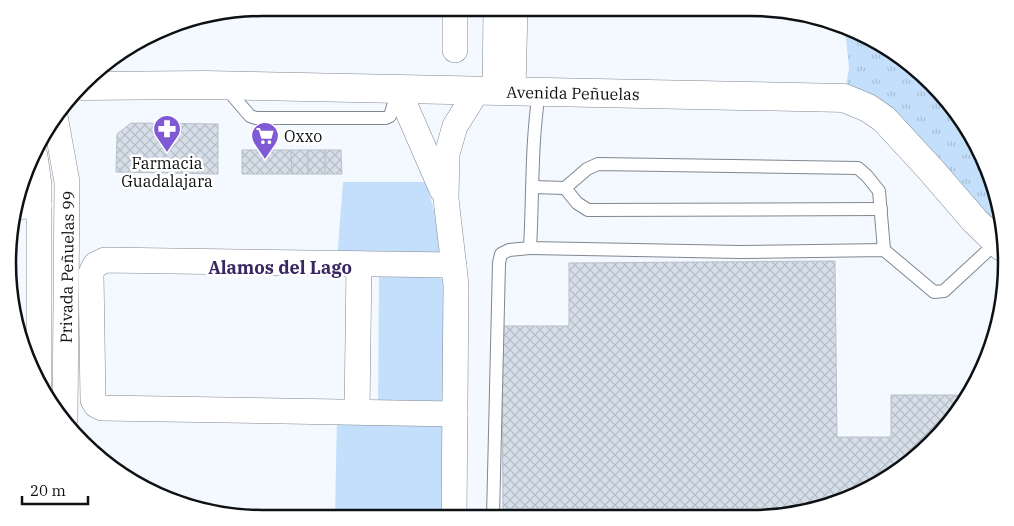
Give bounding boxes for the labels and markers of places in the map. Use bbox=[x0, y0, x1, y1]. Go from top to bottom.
pharmacy icon: Farmacia Guadalajara bbox=[152, 114, 182, 153]
supermarket icon: Oxxo bbox=[250, 121, 280, 160]
place label: Oxxo bbox=[284, 126, 322, 146]
place label: Farmacia Guadalajara bbox=[121, 153, 213, 191]

